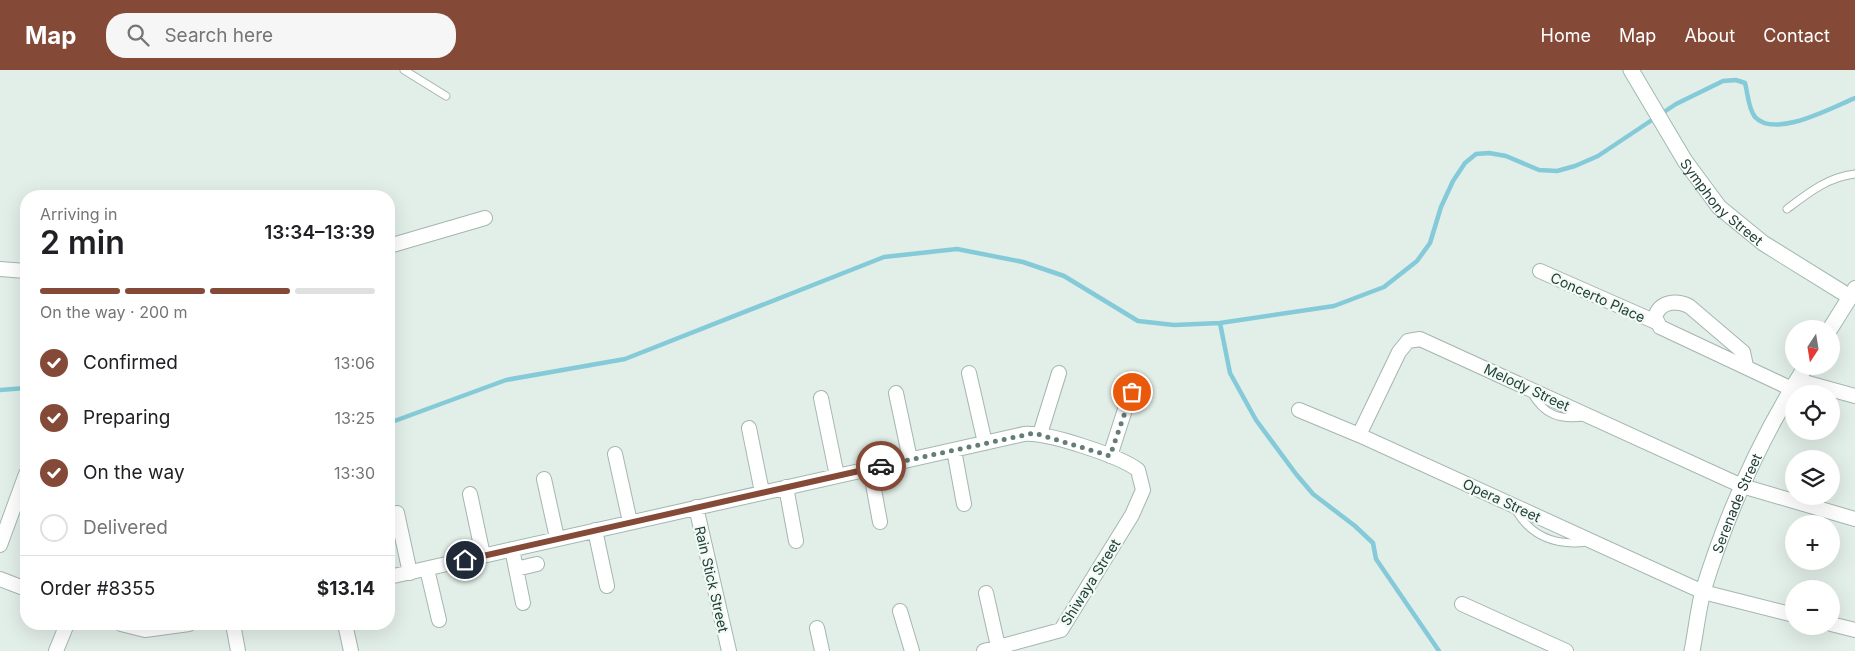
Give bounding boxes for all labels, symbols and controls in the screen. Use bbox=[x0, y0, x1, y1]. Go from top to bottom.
search box bbox=[106, 13, 456, 58]
text: Map bbox=[25, 21, 76, 50]
icon: search bbox=[124, 21, 152, 49]
text: Search here bbox=[164, 24, 273, 47]
text: Home bbox=[1541, 25, 1591, 46]
text: Map bbox=[1619, 25, 1656, 46]
text: About bbox=[1684, 25, 1735, 46]
text: Contact bbox=[1763, 25, 1830, 46]
street label: Symphony Street bbox=[1677, 155, 1767, 249]
text: Arriving in bbox=[40, 204, 117, 224]
text: 13:34–13:39 bbox=[264, 221, 375, 244]
text: 2 min bbox=[40, 223, 125, 262]
street label: Concerto Place bbox=[1548, 269, 1648, 325]
text: On the way · 200 m bbox=[40, 302, 188, 322]
north arrow bbox=[1785, 320, 1840, 375]
map controls bbox=[1785, 320, 1840, 635]
icon: check bbox=[40, 349, 68, 377]
text: Confirmed bbox=[83, 351, 178, 374]
text: 13:06 bbox=[334, 353, 375, 373]
street label: Melody Street bbox=[1481, 360, 1573, 414]
pin bbox=[1111, 371, 1153, 413]
icon: bag bbox=[1118, 378, 1146, 406]
button: locate bbox=[1785, 385, 1840, 440]
icon: check bbox=[40, 404, 68, 432]
text: Preparing bbox=[83, 406, 170, 429]
text: 13:25 bbox=[335, 408, 375, 428]
courier bbox=[856, 441, 906, 491]
street label: Serenade Street bbox=[1708, 450, 1765, 555]
button: layers bbox=[1785, 450, 1840, 505]
icon: car bbox=[867, 452, 895, 480]
icon: check bbox=[40, 459, 68, 487]
text: On the way bbox=[83, 461, 185, 484]
text: 13:30 bbox=[334, 463, 375, 483]
street label: Opera Street bbox=[1460, 475, 1544, 526]
button: + bbox=[1785, 515, 1840, 570]
text: Delivered bbox=[83, 516, 168, 539]
street label: Rain Stick Street bbox=[692, 524, 733, 634]
street label: Shiwaya Street bbox=[1057, 535, 1124, 628]
pin bbox=[444, 539, 486, 581]
icon: home bbox=[451, 546, 479, 574]
text: Order #8355 bbox=[40, 577, 155, 600]
text: $13.14 bbox=[317, 577, 375, 600]
button: − bbox=[1785, 580, 1840, 635]

